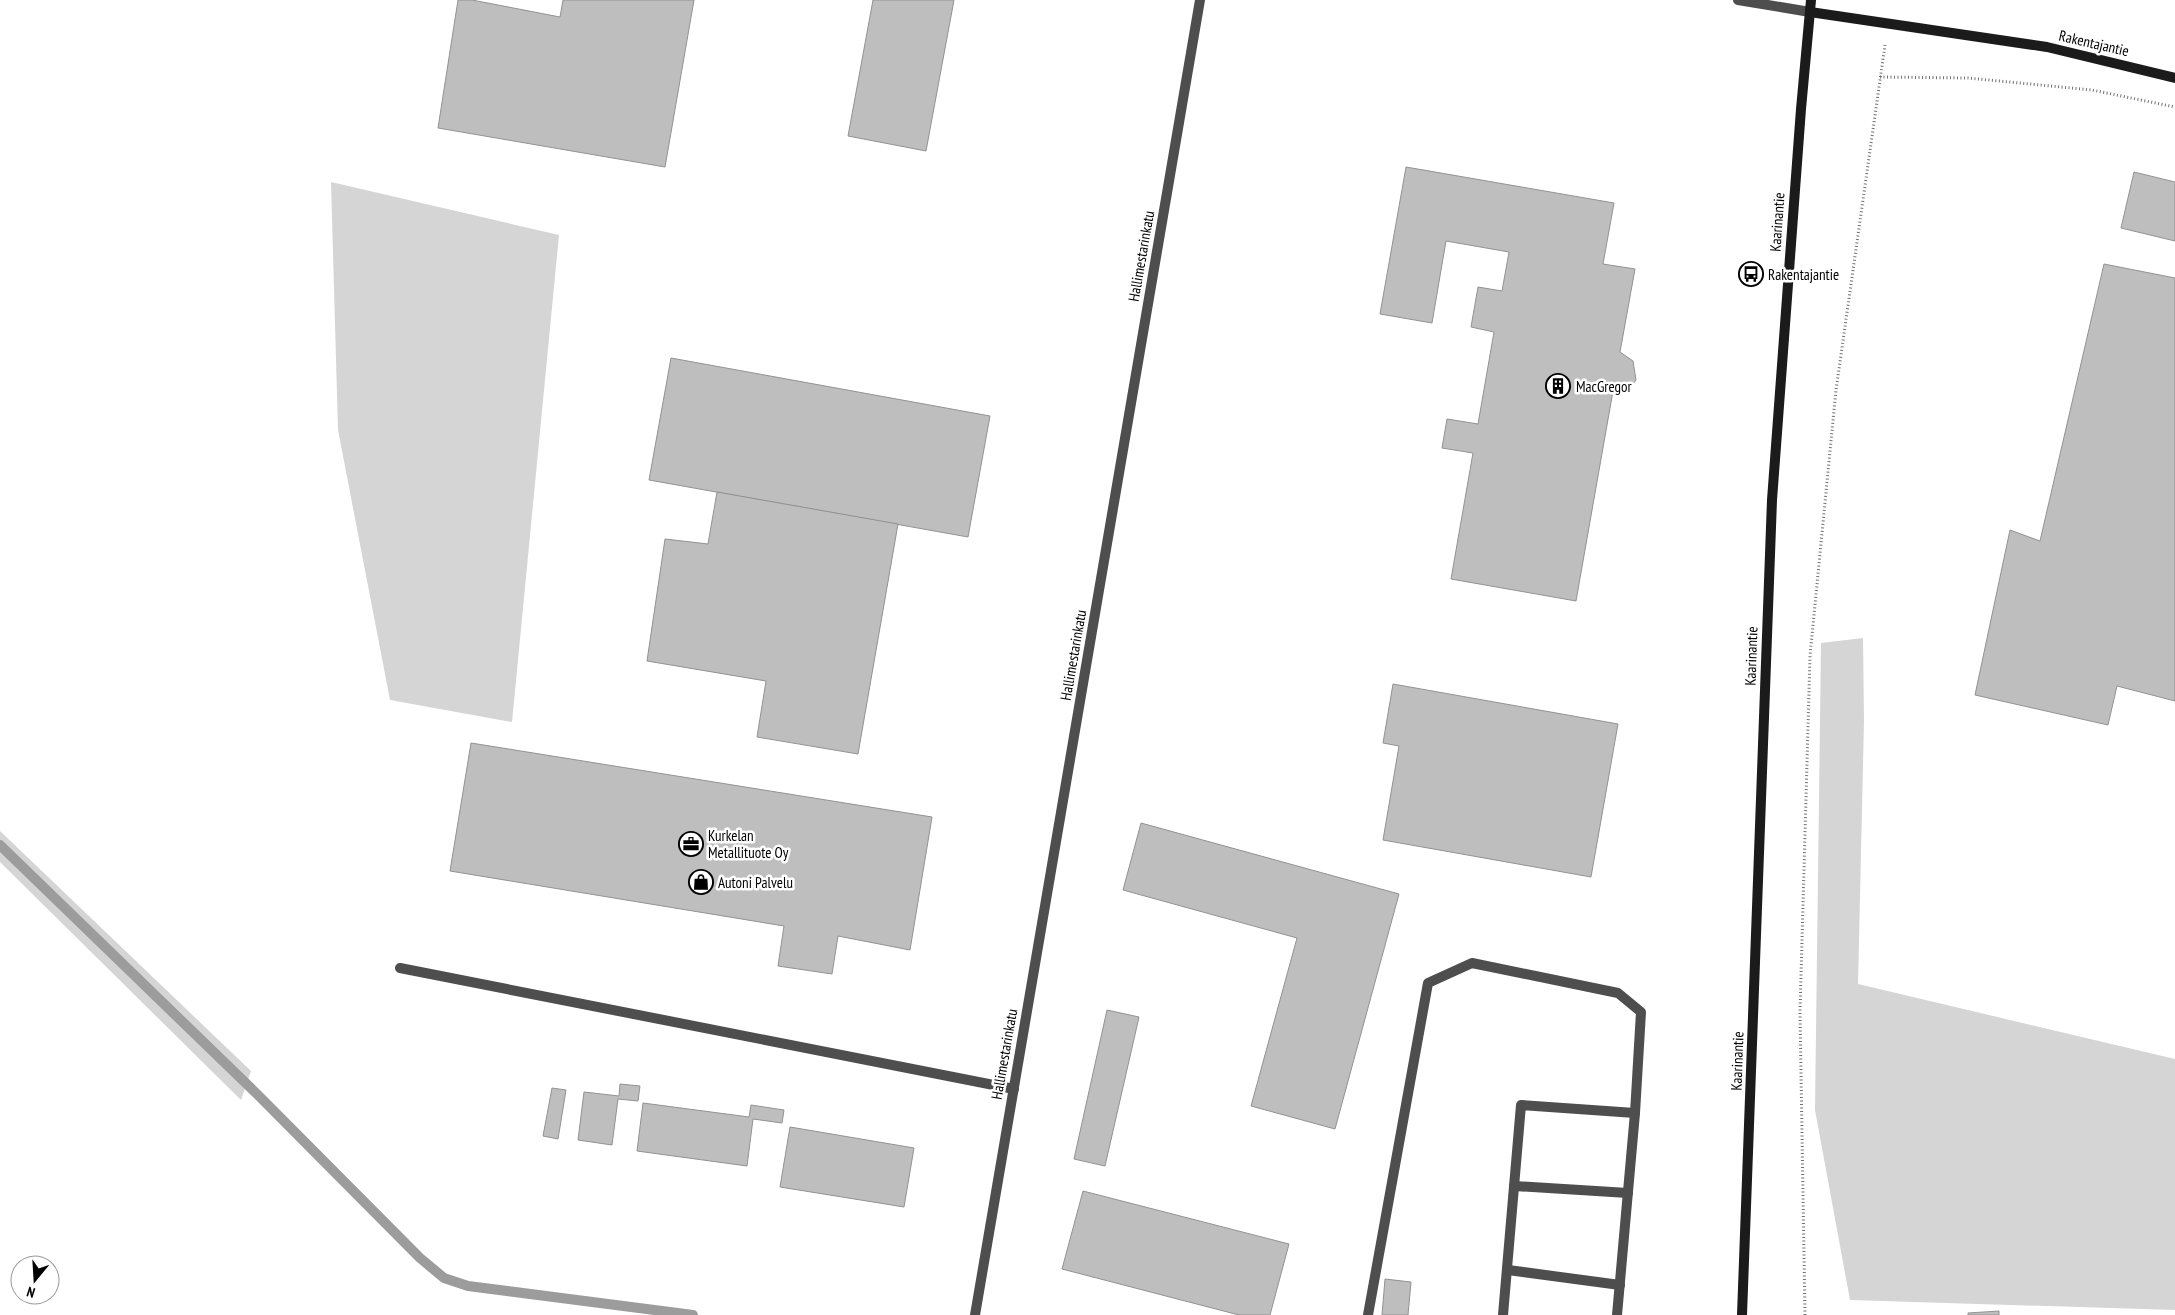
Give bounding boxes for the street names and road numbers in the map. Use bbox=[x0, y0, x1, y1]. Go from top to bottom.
street label: Rakentajantie bbox=[2057, 26, 2131, 60]
street label: Kaarinantie bbox=[1765, 192, 1789, 252]
street label: Hallimestarinkatu bbox=[1124, 209, 1158, 303]
street label: Hallimestarinkatu bbox=[1056, 608, 1090, 702]
street label: Kaarinantie bbox=[1740, 626, 1762, 686]
street label: Hallimestarinkatu bbox=[987, 1007, 1021, 1101]
street label: Kaarinantie bbox=[1726, 1031, 1748, 1091]

